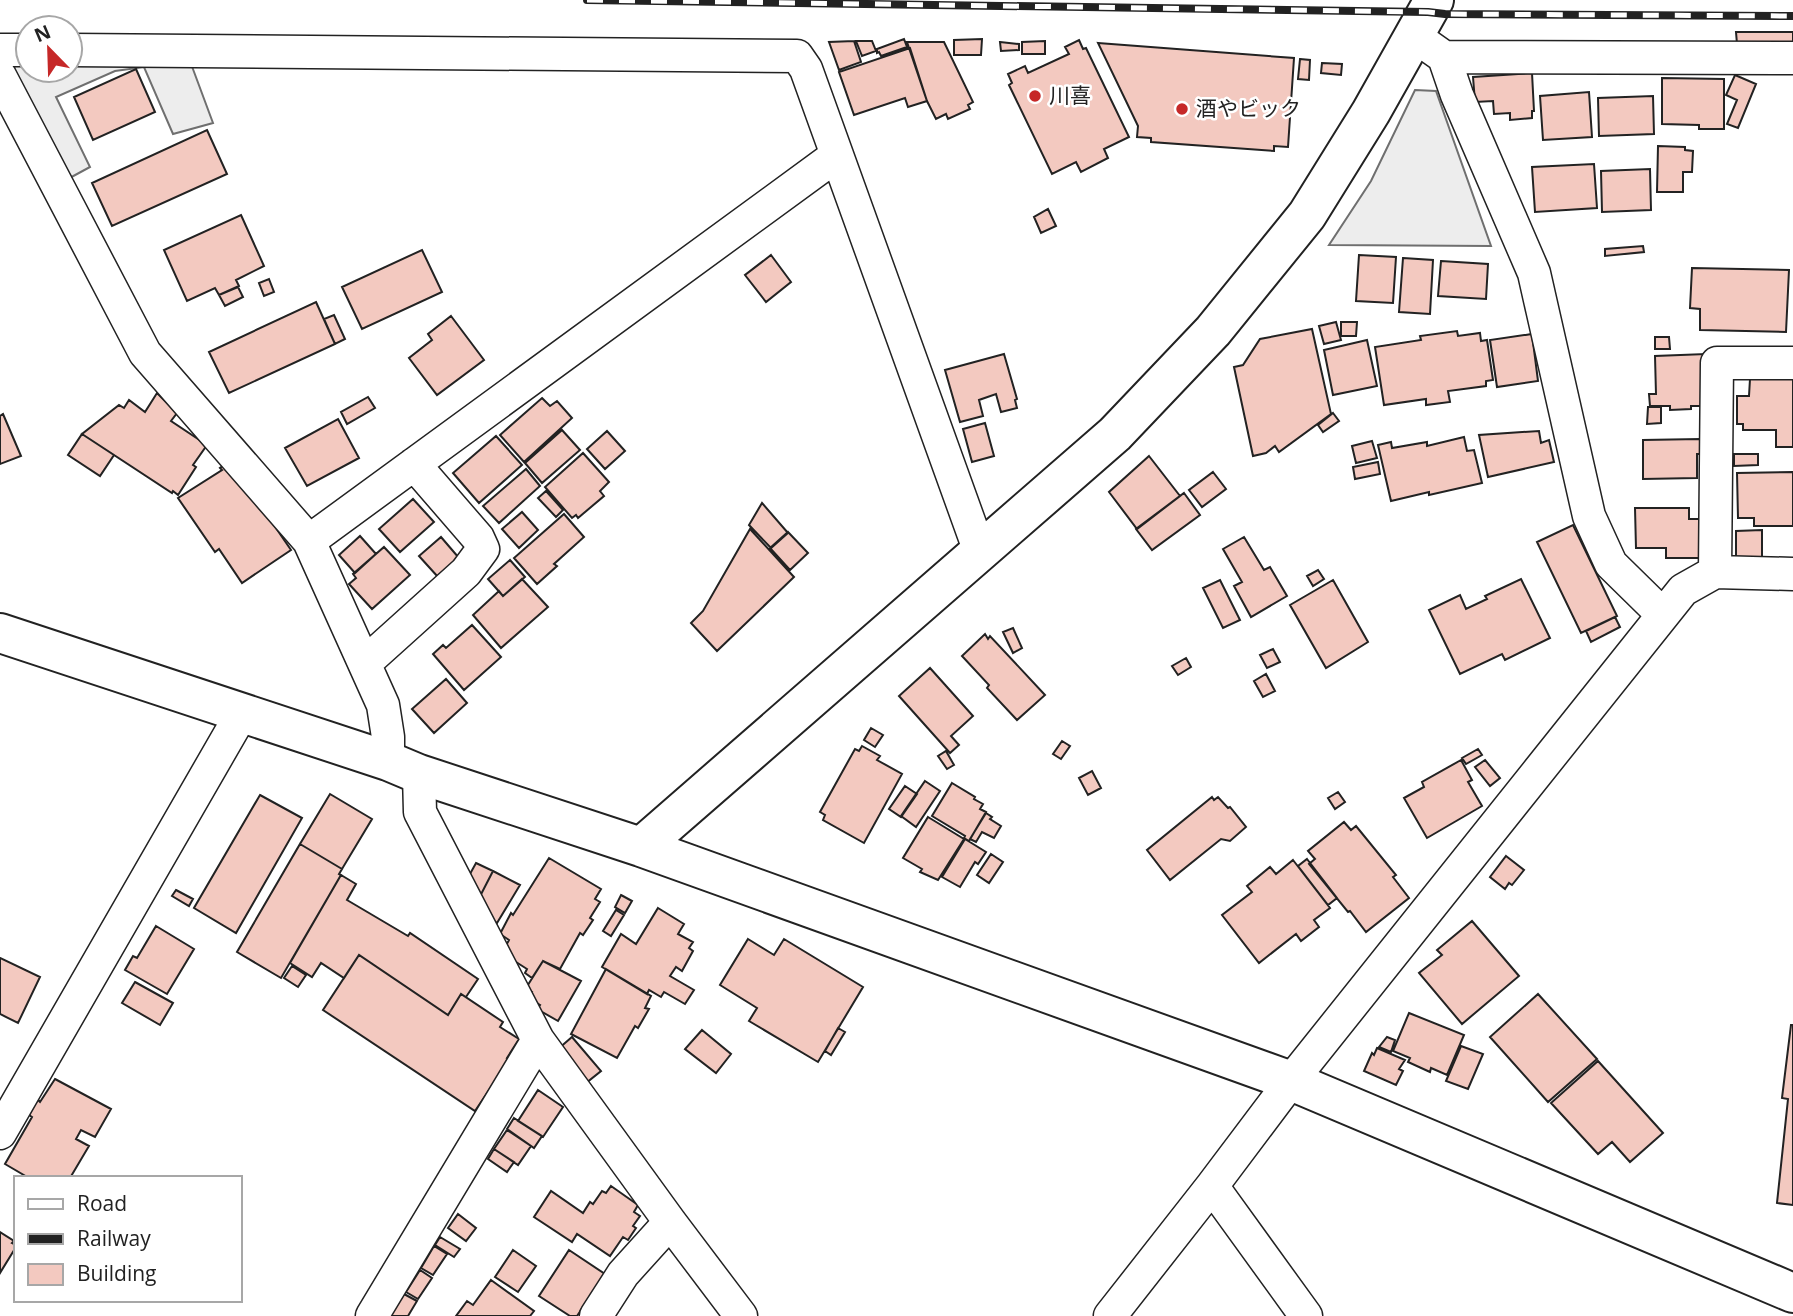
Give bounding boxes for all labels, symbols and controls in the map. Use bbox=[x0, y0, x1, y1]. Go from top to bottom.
north arrow bbox=[14, 14, 84, 84]
text: N bbox=[30, 18, 55, 48]
place label: 川喜 bbox=[1049, 81, 1091, 109]
marker: 川喜 bbox=[1027, 88, 1043, 104]
place label: 酒やビック bbox=[1196, 94, 1301, 122]
marker: 酒やビック bbox=[1174, 101, 1190, 117]
legend bbox=[14, 1176, 242, 1302]
text: Road bbox=[77, 1189, 127, 1217]
text: Railway bbox=[77, 1224, 151, 1252]
text: Building bbox=[77, 1259, 156, 1287]

